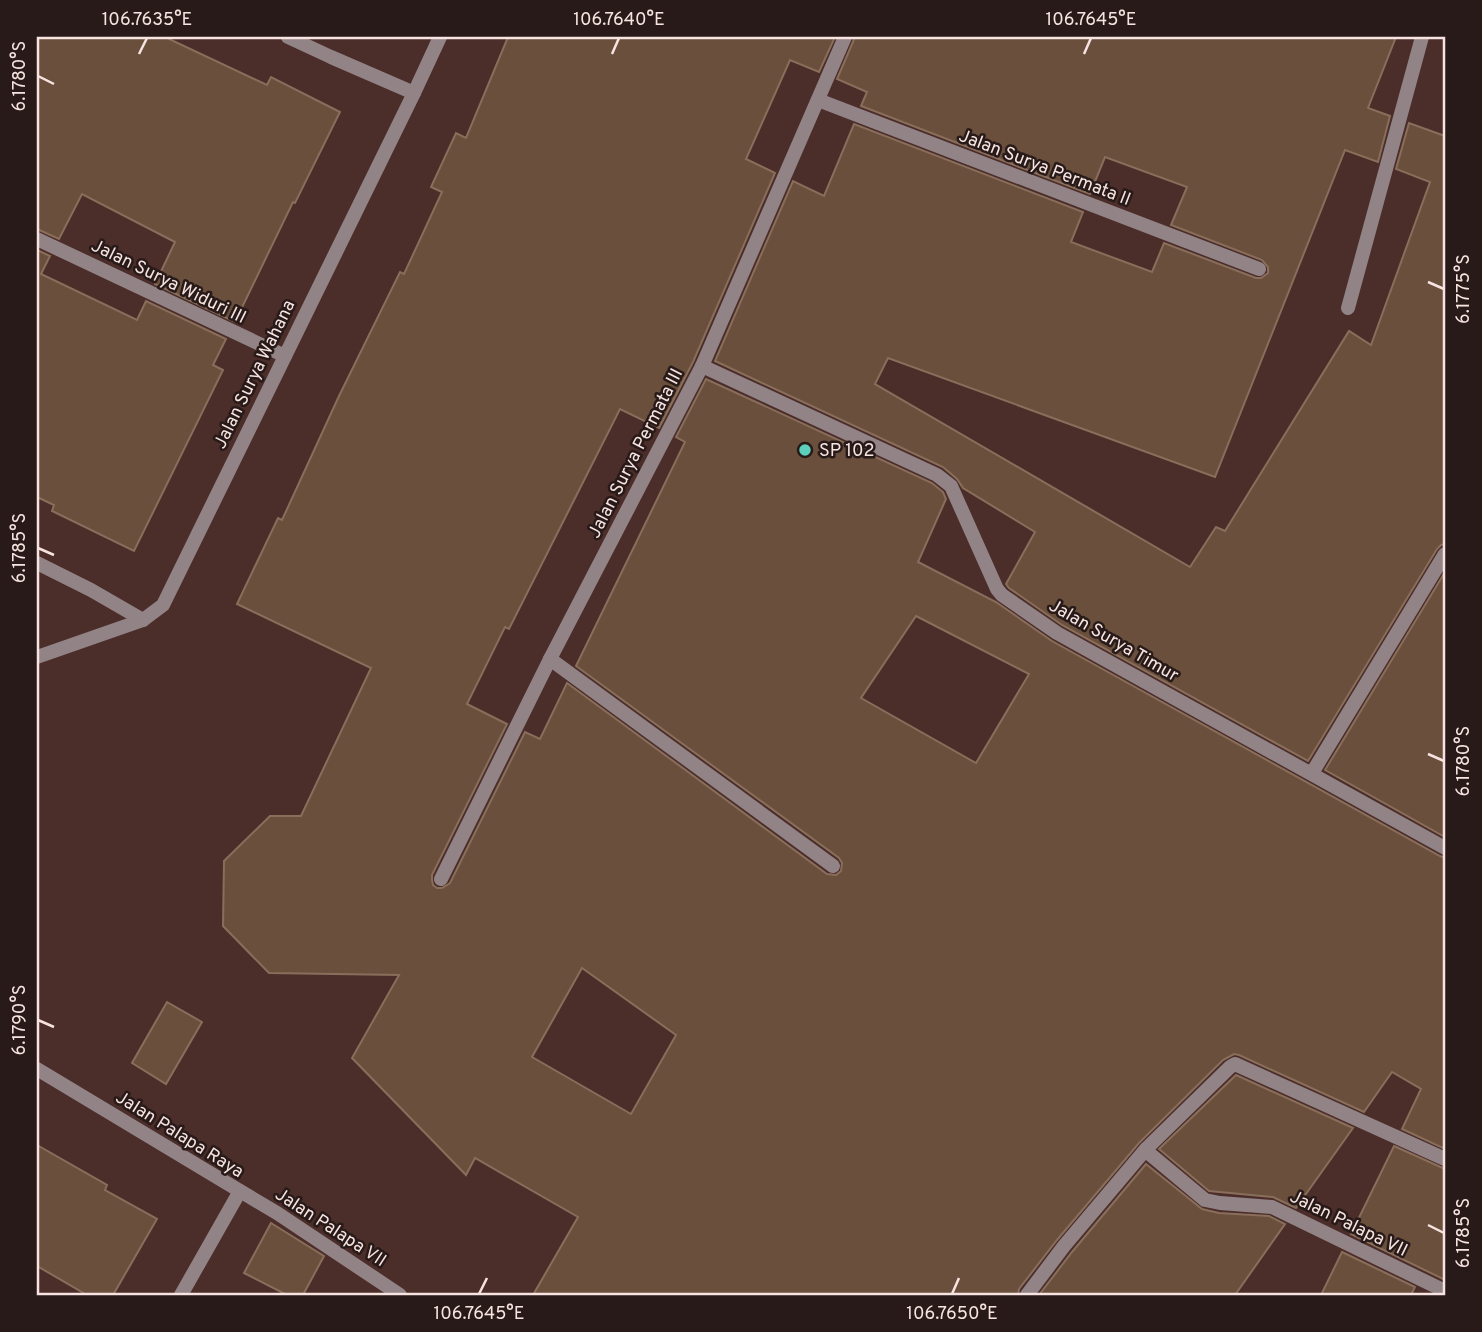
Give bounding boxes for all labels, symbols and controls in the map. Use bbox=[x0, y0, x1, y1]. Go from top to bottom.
text: 106.7635°E bbox=[102, 9, 192, 32]
text: 106.7640°E bbox=[573, 9, 665, 32]
text: 106.7645°E bbox=[1045, 9, 1137, 32]
text: 6.1780°S bbox=[9, 41, 32, 111]
street label: Jalan Surya Permata II bbox=[955, 125, 1134, 212]
street label: Jalan Surya Widuri III bbox=[87, 235, 250, 330]
text: 6.1775°S bbox=[1453, 254, 1476, 324]
street label: Jalan Surya Wahana bbox=[209, 297, 301, 453]
street label: Jalan Surya Permata III bbox=[584, 365, 689, 542]
place label: SP 102 bbox=[819, 440, 875, 463]
marker: SP 102 bbox=[797, 442, 813, 458]
text: 6.1785°S bbox=[9, 513, 32, 583]
street label: Jalan Surya Timur bbox=[1044, 595, 1182, 688]
text: 6.1780°S bbox=[1453, 726, 1476, 796]
text: 6.1790°S bbox=[9, 984, 32, 1056]
street label: Jalan Palapa Raya bbox=[111, 1087, 248, 1184]
street label: Jalan Palapa VII bbox=[270, 1184, 390, 1273]
street label: Jalan Palapa VII bbox=[1286, 1186, 1411, 1263]
text: 6.1785°S bbox=[1453, 1198, 1476, 1268]
text: 106.7645°E bbox=[433, 1303, 525, 1326]
text: 106.7650°E bbox=[906, 1303, 998, 1326]

